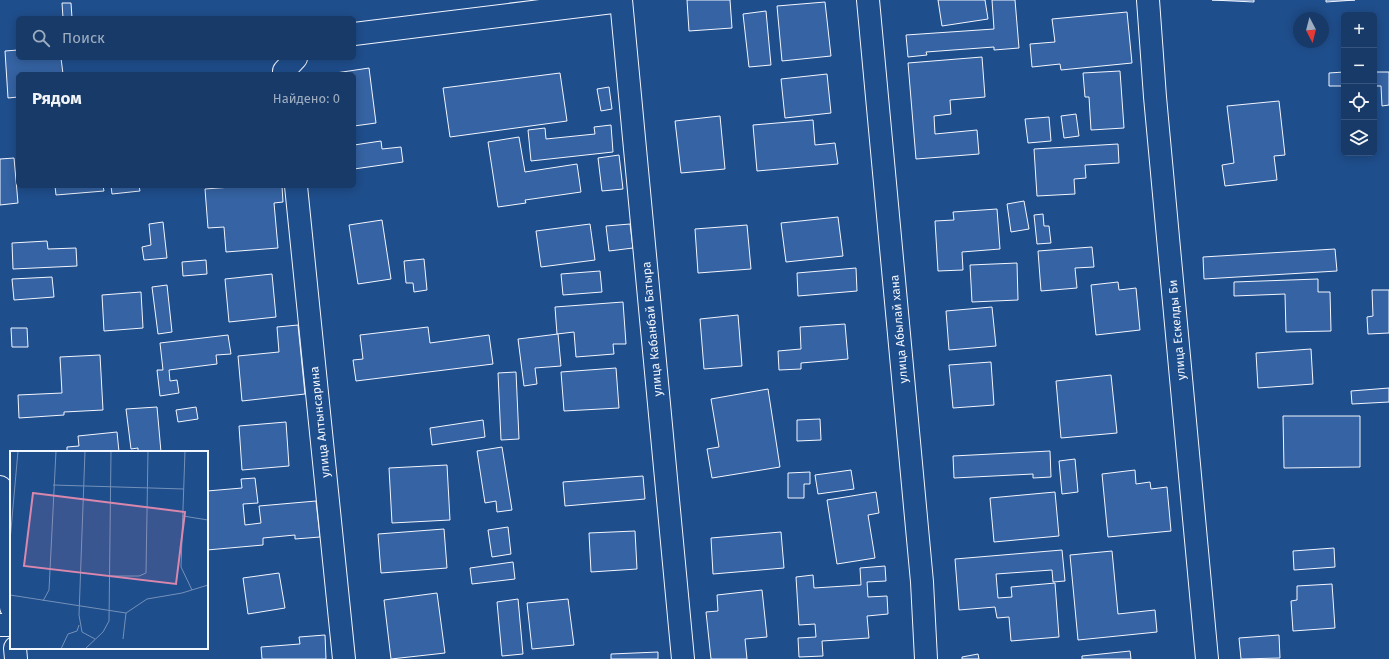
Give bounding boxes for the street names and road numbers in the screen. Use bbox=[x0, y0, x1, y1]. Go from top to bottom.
street label: улица Кабанбай Батыра bbox=[639, 261, 665, 397]
street label: улица Абылай хана bbox=[887, 274, 911, 384]
street label: улица Ескелды Би bbox=[1166, 279, 1188, 381]
street label: улица Алтынсарина bbox=[307, 366, 333, 478]

